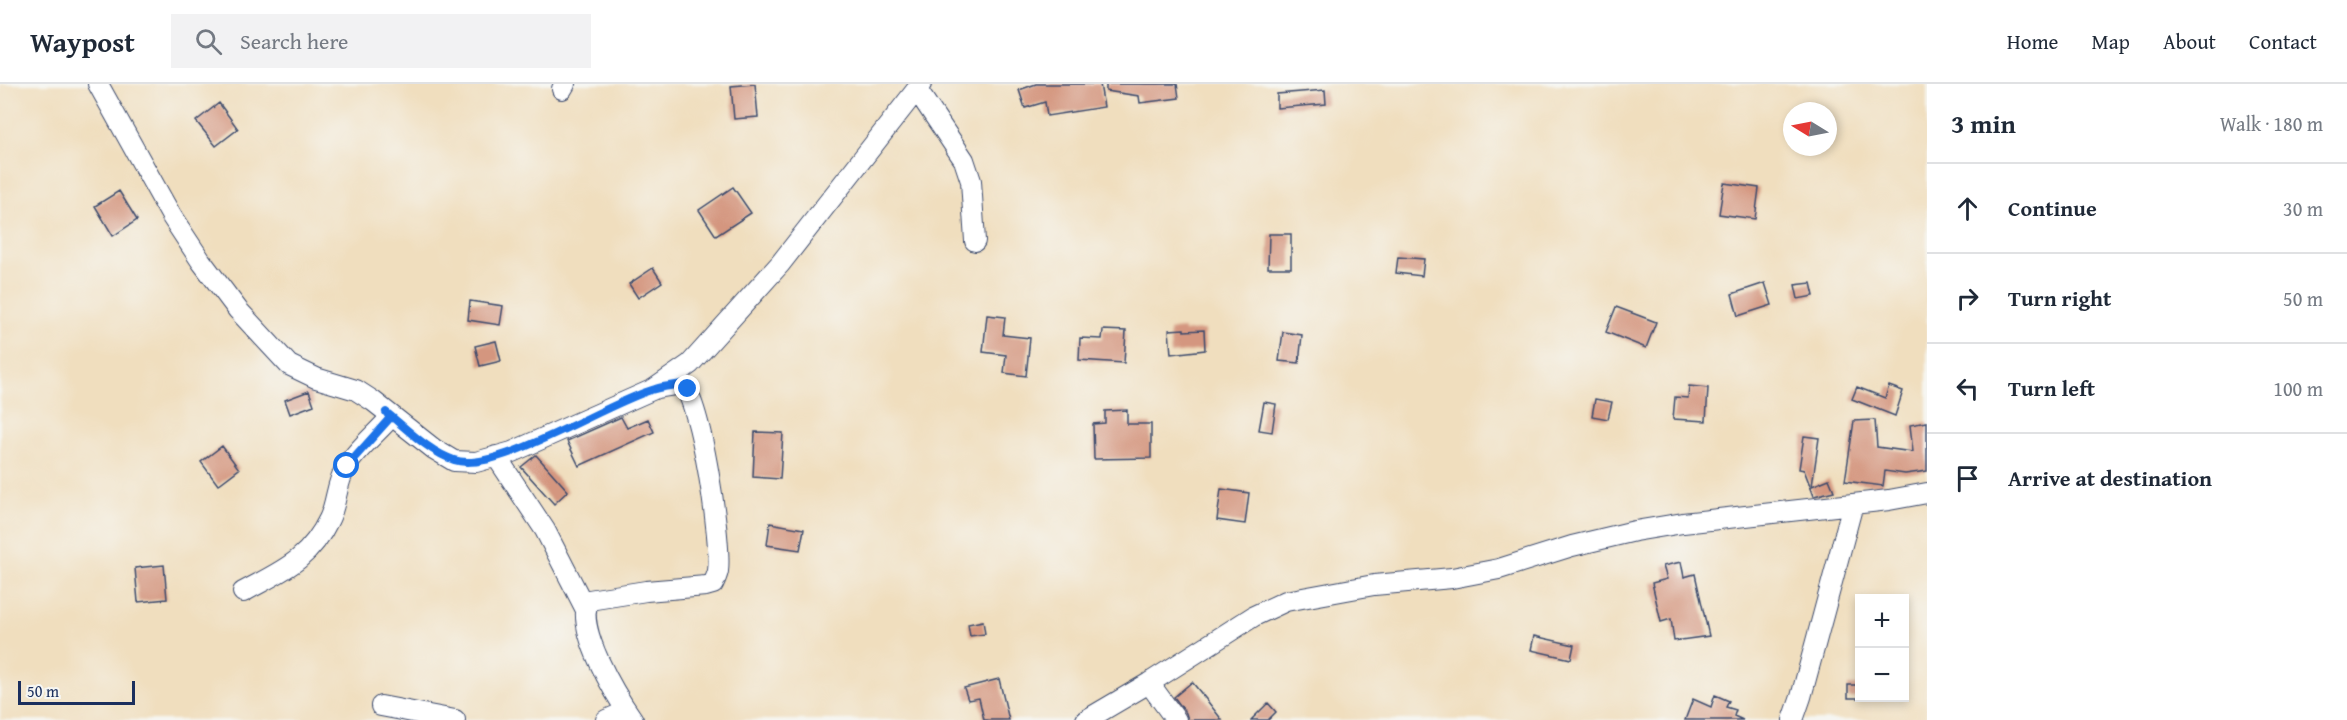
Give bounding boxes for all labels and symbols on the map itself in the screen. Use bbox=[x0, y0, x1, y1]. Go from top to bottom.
north arrow bbox=[1783, 102, 1837, 156]
route end bbox=[674, 375, 700, 401]
route start bbox=[333, 452, 359, 478]
scale bar bbox=[18, 678, 135, 706]

